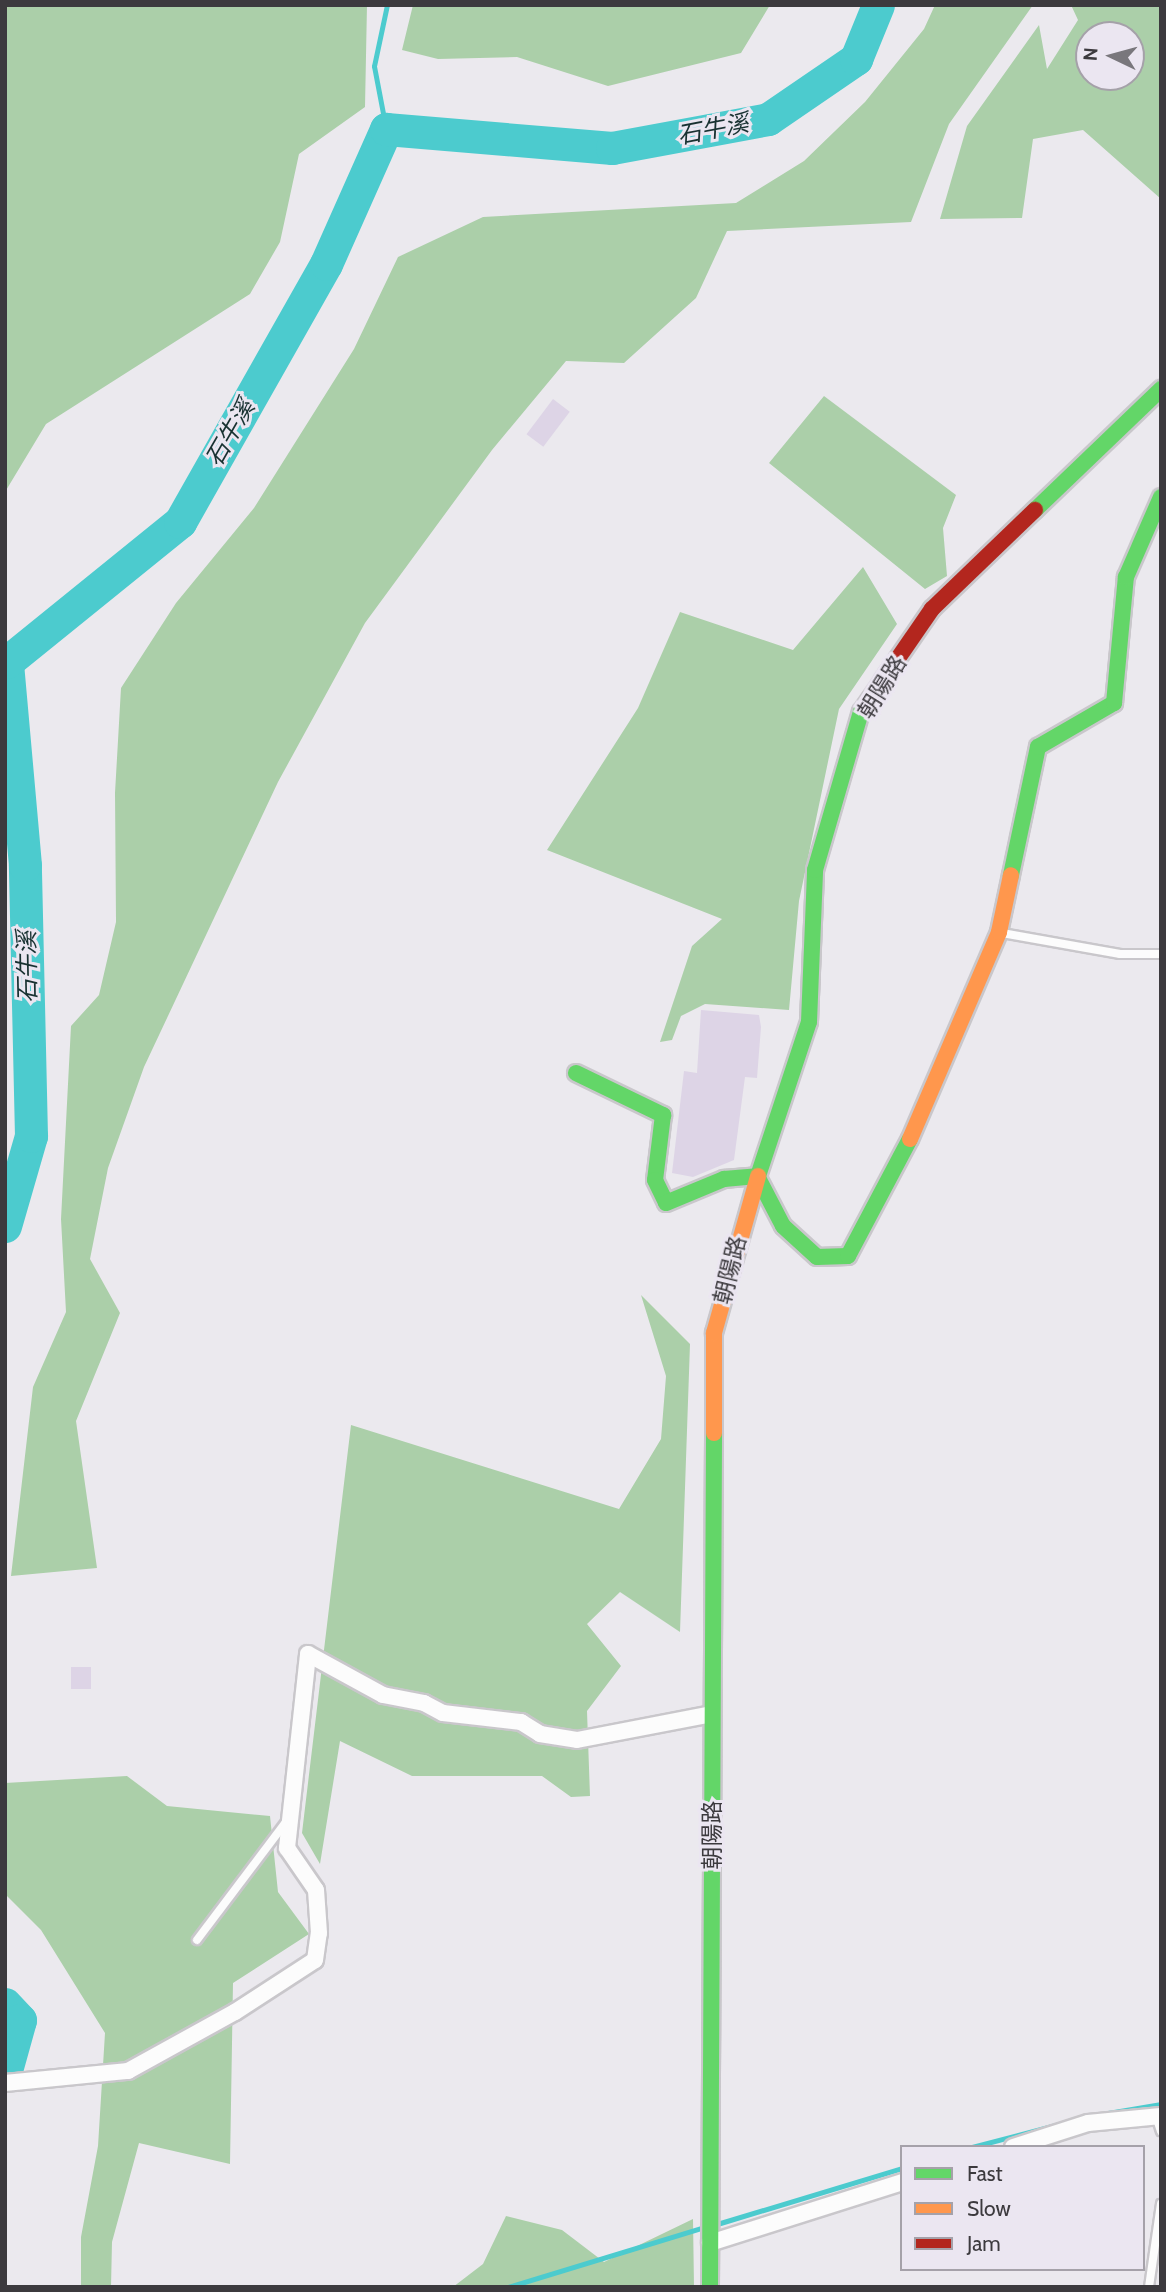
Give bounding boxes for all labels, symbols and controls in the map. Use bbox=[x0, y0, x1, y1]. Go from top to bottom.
north arrow bbox=[1075, 21, 1145, 91]
text: N bbox=[1079, 47, 1103, 62]
water label: 石牛溪 bbox=[675, 108, 751, 150]
water label: 石牛溪 bbox=[200, 395, 260, 471]
street label: 朝陽路 bbox=[852, 650, 912, 724]
water label: 石牛溪 bbox=[12, 931, 42, 1003]
street label: 朝陽路 bbox=[708, 1233, 752, 1307]
street label: 朝陽路 bbox=[698, 1801, 726, 1869]
legend bbox=[900, 2145, 1145, 2271]
text: Fast bbox=[967, 2161, 1003, 2186]
text: Slow bbox=[967, 2196, 1011, 2221]
text: Jam bbox=[967, 2231, 1001, 2256]

